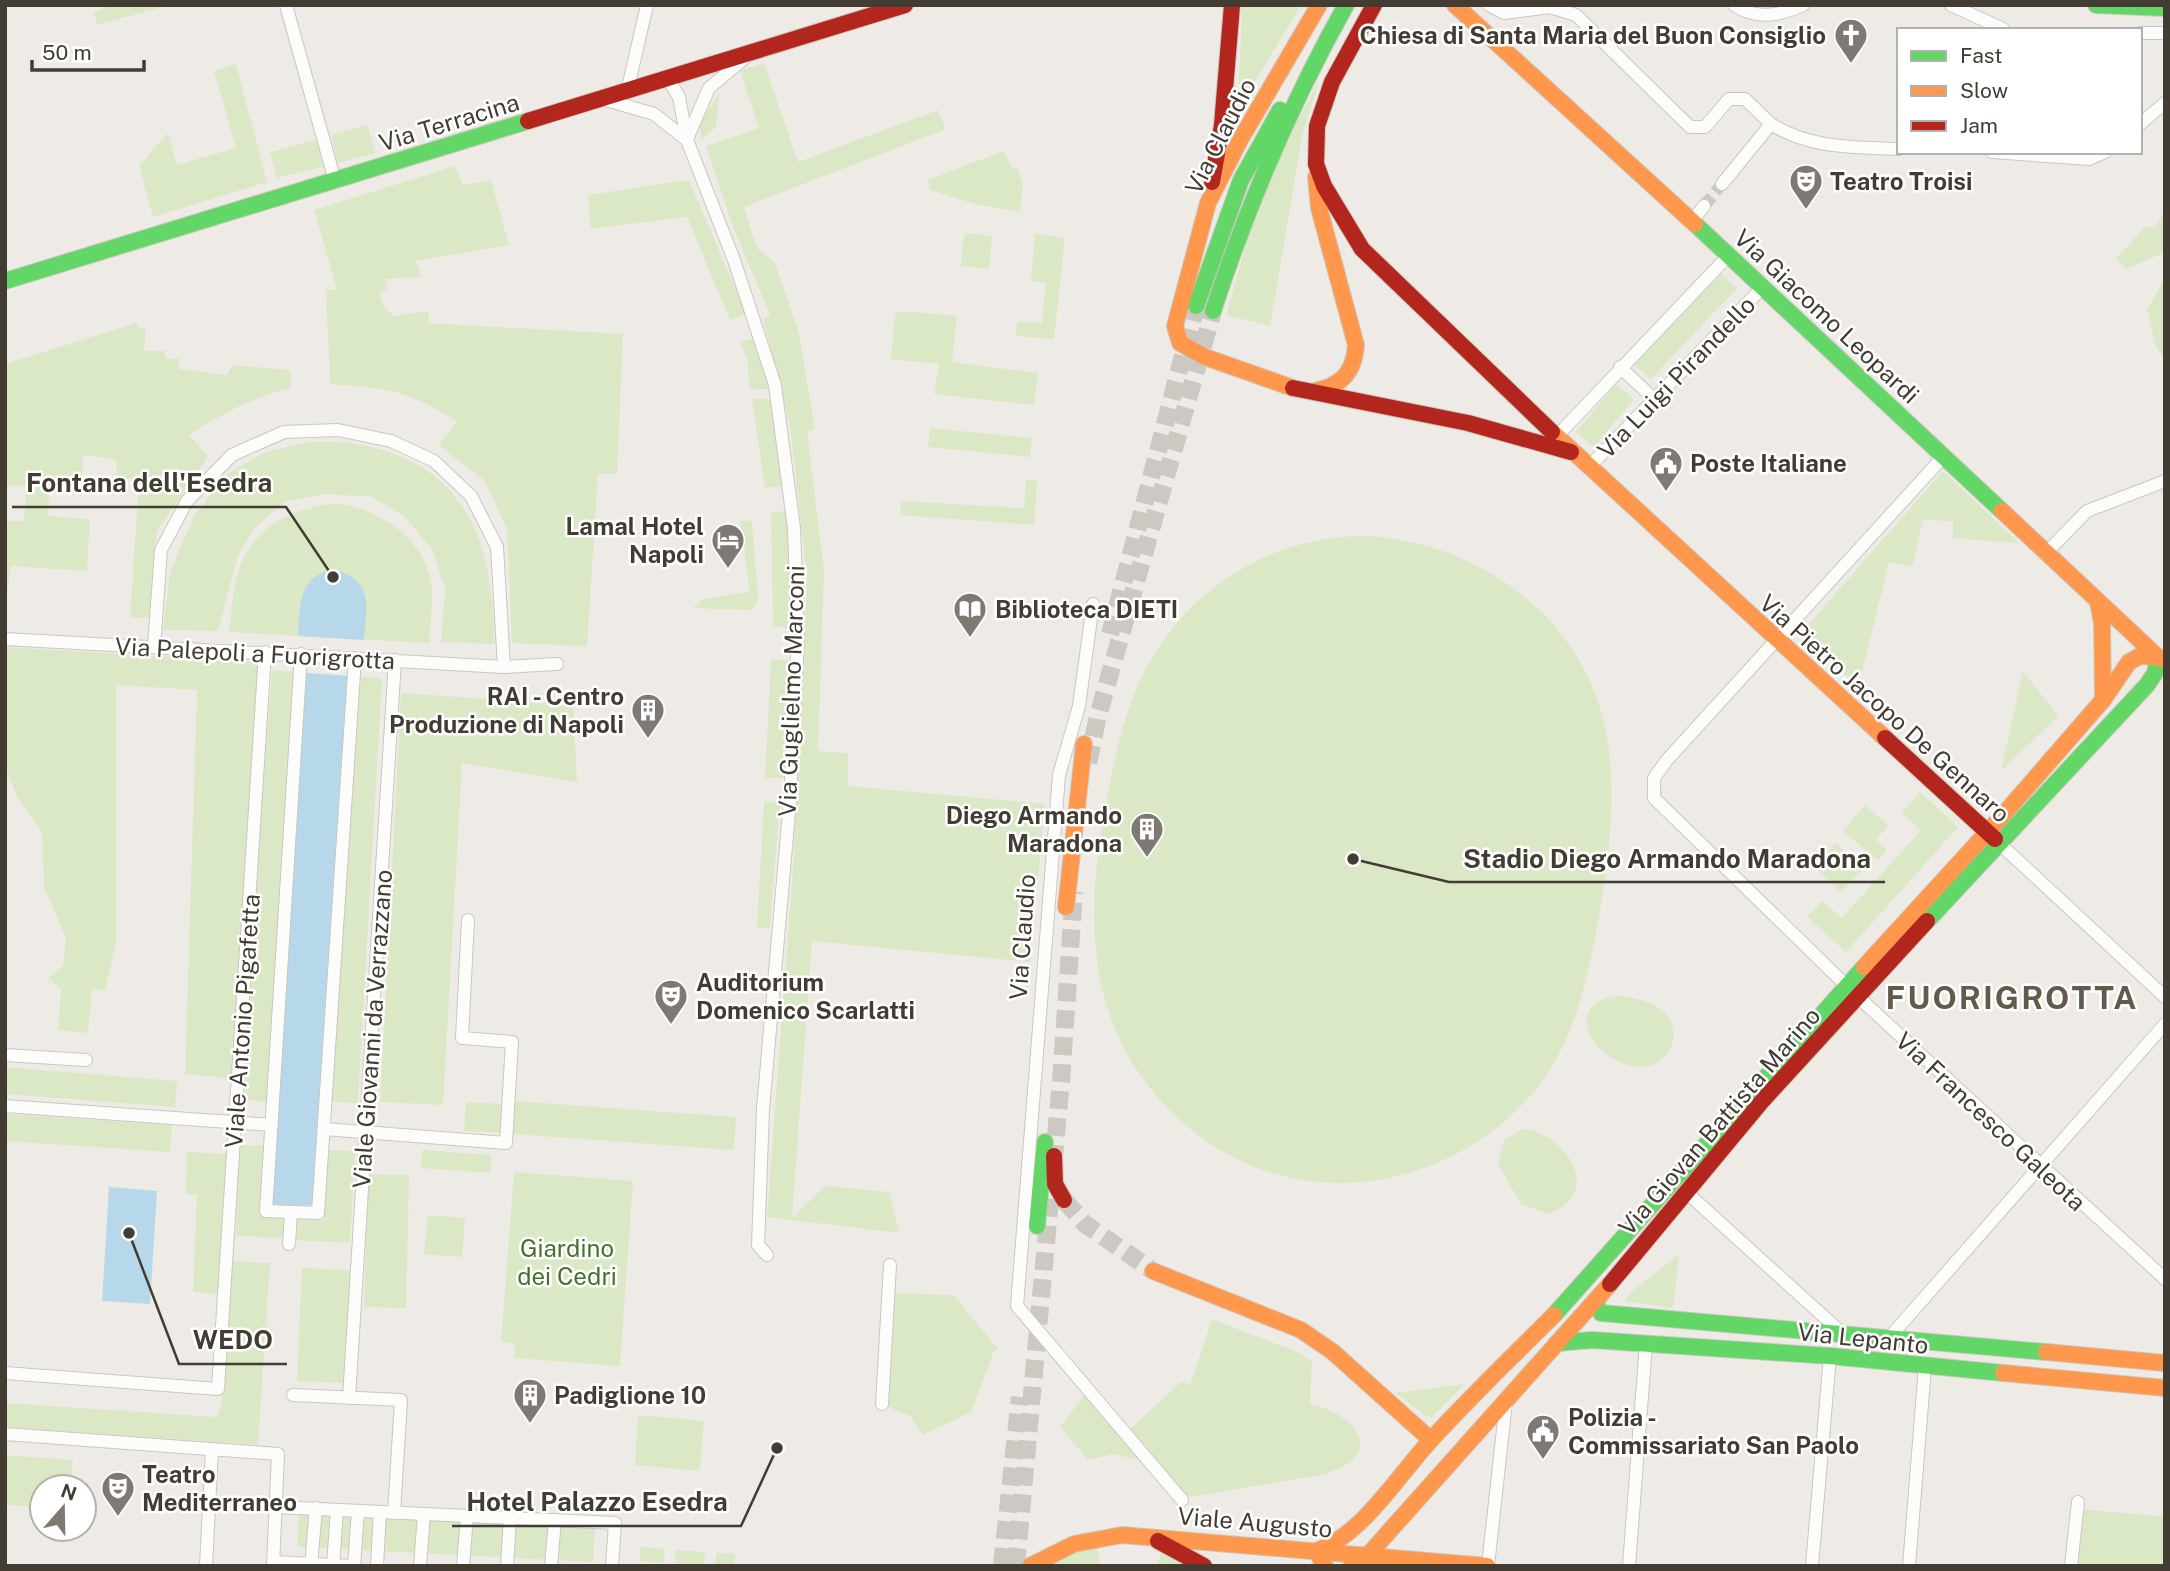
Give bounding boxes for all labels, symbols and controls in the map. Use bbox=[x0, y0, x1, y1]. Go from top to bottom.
church icon: Chiesa di Santa Maria del Buon Consiglio bbox=[1832, 16, 1870, 65]
place label: Chiesa di Santa Maria del Buon Consiglio bbox=[1360, 21, 1826, 49]
scale bar bbox=[32, 28, 144, 72]
legend bbox=[1897, 28, 2142, 154]
text: 50 m bbox=[42, 40, 92, 65]
text: Fast bbox=[1960, 43, 2002, 68]
street label: Via Claudio bbox=[1179, 73, 1261, 199]
text: Slow bbox=[1960, 78, 2008, 103]
street label: Via Terracina bbox=[376, 87, 522, 157]
text: Jam bbox=[1960, 113, 1998, 138]
theatre icon: Teatro Troisi bbox=[1787, 162, 1825, 211]
place label: Teatro Troisi bbox=[1830, 167, 1972, 195]
street label: Via Giacomo Leopardi bbox=[1729, 223, 1925, 409]
street label: Via Luigi Pirandello bbox=[1591, 290, 1761, 464]
public building icon: Poste Italiane bbox=[1647, 444, 1685, 493]
place label: Poste Italiane bbox=[1690, 449, 1847, 477]
callout: Fontana dell'Esedra bbox=[12, 460, 286, 507]
text: Fontana dell'Esedra bbox=[26, 467, 272, 498]
place label: Lamal Hotel Napoli bbox=[566, 512, 704, 568]
hotel icon: Lamal Hotel Napoli bbox=[709, 521, 747, 570]
street label: Via Guglielmo Marconi bbox=[773, 565, 809, 817]
street label: Via Pietro Jacopo De Gennaro bbox=[1754, 588, 2016, 828]
library icon: Biblioteca DIETI bbox=[951, 590, 989, 639]
place label: Biblioteca DIETI bbox=[995, 595, 1178, 623]
street label: Via Palepoli a Fuorigrotta bbox=[114, 632, 396, 674]
place label: RAI - Centro Produzione di Napoli bbox=[389, 682, 624, 738]
building icon: RAI - Centro Produzione di Napoli bbox=[629, 691, 667, 740]
place label: Diego Armando Maradona bbox=[946, 801, 1122, 857]
building icon: Diego Armando Maradona bbox=[1128, 810, 1166, 859]
callout: Stadio Diego Armando Maradona bbox=[1449, 835, 1885, 882]
text: Stadio Diego Armando Maradona bbox=[1463, 843, 1871, 874]
street label: Viale Giovanni da Verrazzano bbox=[347, 869, 397, 1189]
street label: Via Claudio bbox=[1004, 873, 1040, 1001]
street label: Viale Antonio Pigafetta bbox=[219, 893, 265, 1149]
place label: Auditorium Domenico Scarlatti bbox=[696, 968, 915, 1024]
theatre icon: Auditorium Domenico Scarlatti bbox=[652, 977, 690, 1026]
district label: FUORIGROTTA bbox=[1886, 979, 2138, 1016]
street label: Via Giovan Battista Marino bbox=[1612, 1001, 1826, 1241]
street label: Via Francesco Galeota bbox=[1890, 1026, 2092, 1216]
park label: Giardino dei Cedri bbox=[517, 1234, 617, 1290]
callout: WEDO bbox=[179, 1317, 287, 1364]
street label: Via Lepanto bbox=[1796, 1317, 1930, 1359]
text: WEDO bbox=[193, 1324, 273, 1355]
building icon: Padiglione 10 bbox=[511, 1376, 549, 1425]
place label: Padiglione 10 bbox=[554, 1381, 706, 1409]
place label: Polizia - Commissariato San Paolo bbox=[1568, 1403, 1859, 1459]
public building icon: Polizia - Commissariato San Paolo bbox=[1524, 1412, 1562, 1461]
place label: Teatro Mediterraneo bbox=[142, 1460, 297, 1516]
theatre icon: Teatro Mediterraneo bbox=[99, 1469, 137, 1518]
north arrow bbox=[28, 1473, 98, 1543]
text: N bbox=[58, 1479, 80, 1505]
callout: Hotel Palazzo Esedra bbox=[452, 1479, 741, 1526]
text: Hotel Palazzo Esedra bbox=[466, 1486, 728, 1517]
street label: Viale Augusto bbox=[1177, 1501, 1333, 1543]

